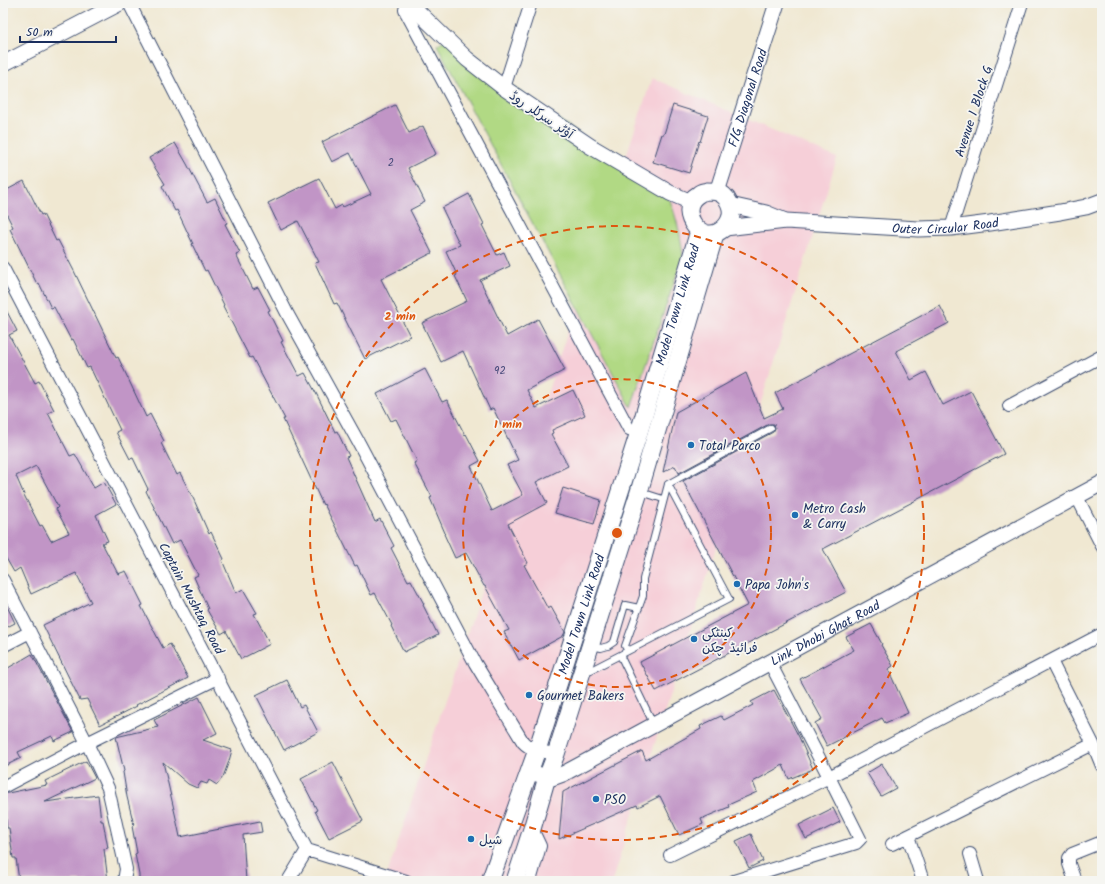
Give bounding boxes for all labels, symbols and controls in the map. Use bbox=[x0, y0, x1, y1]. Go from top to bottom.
scale bar bbox=[20, 18, 116, 44]
text: 50 m bbox=[26, 23, 53, 42]
street label: F/G Diagonal Road bbox=[723, 46, 774, 150]
street label: Avenue 1 Block G bbox=[950, 63, 999, 160]
street label: آؤٹر سرکلر روڈ bbox=[504, 86, 578, 145]
house number: 2 bbox=[388, 154, 394, 172]
street label: Outer Circular Road bbox=[891, 213, 1001, 241]
street label: Model Town Link Road bbox=[650, 242, 707, 368]
text: 2 min bbox=[384, 307, 416, 326]
house number: 92 bbox=[494, 362, 506, 380]
text: 1 min bbox=[494, 415, 522, 434]
place label: Total Parco bbox=[699, 436, 761, 457]
marker: Total Parco bbox=[686, 440, 696, 450]
place label: Metro Cash & Carry bbox=[803, 499, 866, 535]
marker: Metro Cash & Carry bbox=[790, 510, 800, 520]
centre of rings bbox=[610, 526, 624, 540]
street label: Captain Mushtaq Road bbox=[152, 539, 229, 659]
street label: Model Town Link Road bbox=[553, 551, 612, 677]
place label: Papa John's bbox=[745, 575, 809, 596]
marker: Papa John's bbox=[732, 579, 742, 589]
street label: Link Dhobi Ghat Road bbox=[767, 595, 885, 672]
place label: کینٹکی فرائیڈ چکن bbox=[702, 623, 758, 659]
marker: کینٹکی فرائیڈ چکن bbox=[689, 634, 699, 644]
place label: Gourmet Bakers bbox=[537, 686, 624, 707]
marker: Gourmet Bakers bbox=[524, 690, 534, 700]
place label: PSO bbox=[604, 790, 626, 811]
marker: PSO bbox=[591, 794, 601, 804]
place label: شیل bbox=[479, 830, 502, 851]
marker: شیل bbox=[466, 834, 476, 844]

